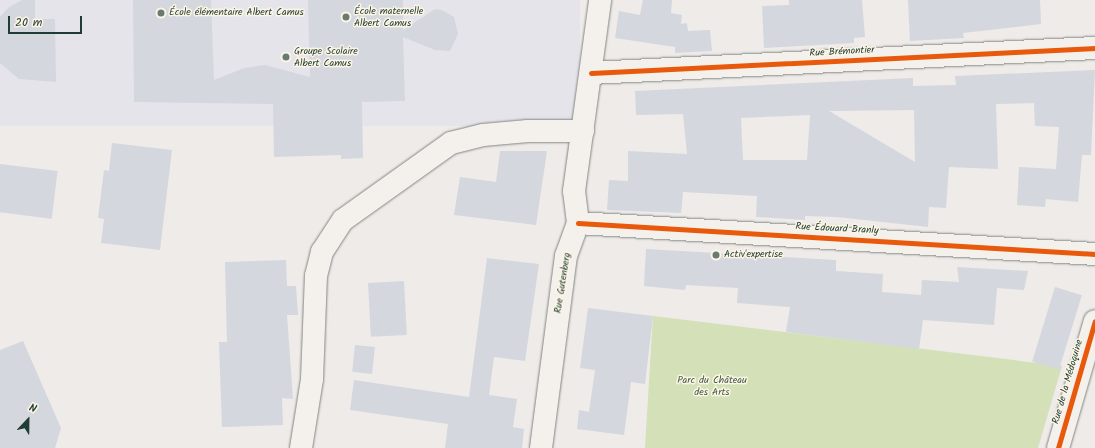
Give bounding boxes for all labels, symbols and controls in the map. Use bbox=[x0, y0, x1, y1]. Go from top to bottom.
place label: École maternelle Albert Camus bbox=[354, 5, 423, 28]
place label: École élémentaire Albert Camus bbox=[169, 7, 304, 19]
scale bar bbox=[10, 8, 84, 34]
marker: École élémentaire Albert Camus bbox=[156, 8, 166, 18]
marker: École maternelle Albert Camus bbox=[341, 12, 351, 22]
text: 20 m bbox=[15, 13, 42, 32]
street label: Rue Brémontier bbox=[809, 44, 875, 60]
place label: Groupe Scolaire Albert Camus bbox=[294, 45, 358, 68]
marker: Groupe Scolaire Albert Camus bbox=[281, 52, 291, 62]
street label: Rue Édouard Branly bbox=[795, 221, 879, 237]
place label: Activ'expertise bbox=[724, 249, 783, 261]
marker: Activ'expertise bbox=[711, 250, 721, 260]
street label: Rue Gutenberg bbox=[552, 252, 574, 314]
street label: Rue de la Médoquine bbox=[1050, 338, 1086, 426]
park label: Parc du Château des Arts bbox=[677, 374, 747, 398]
text: N bbox=[26, 399, 39, 419]
north arrow bbox=[8, 400, 48, 440]

